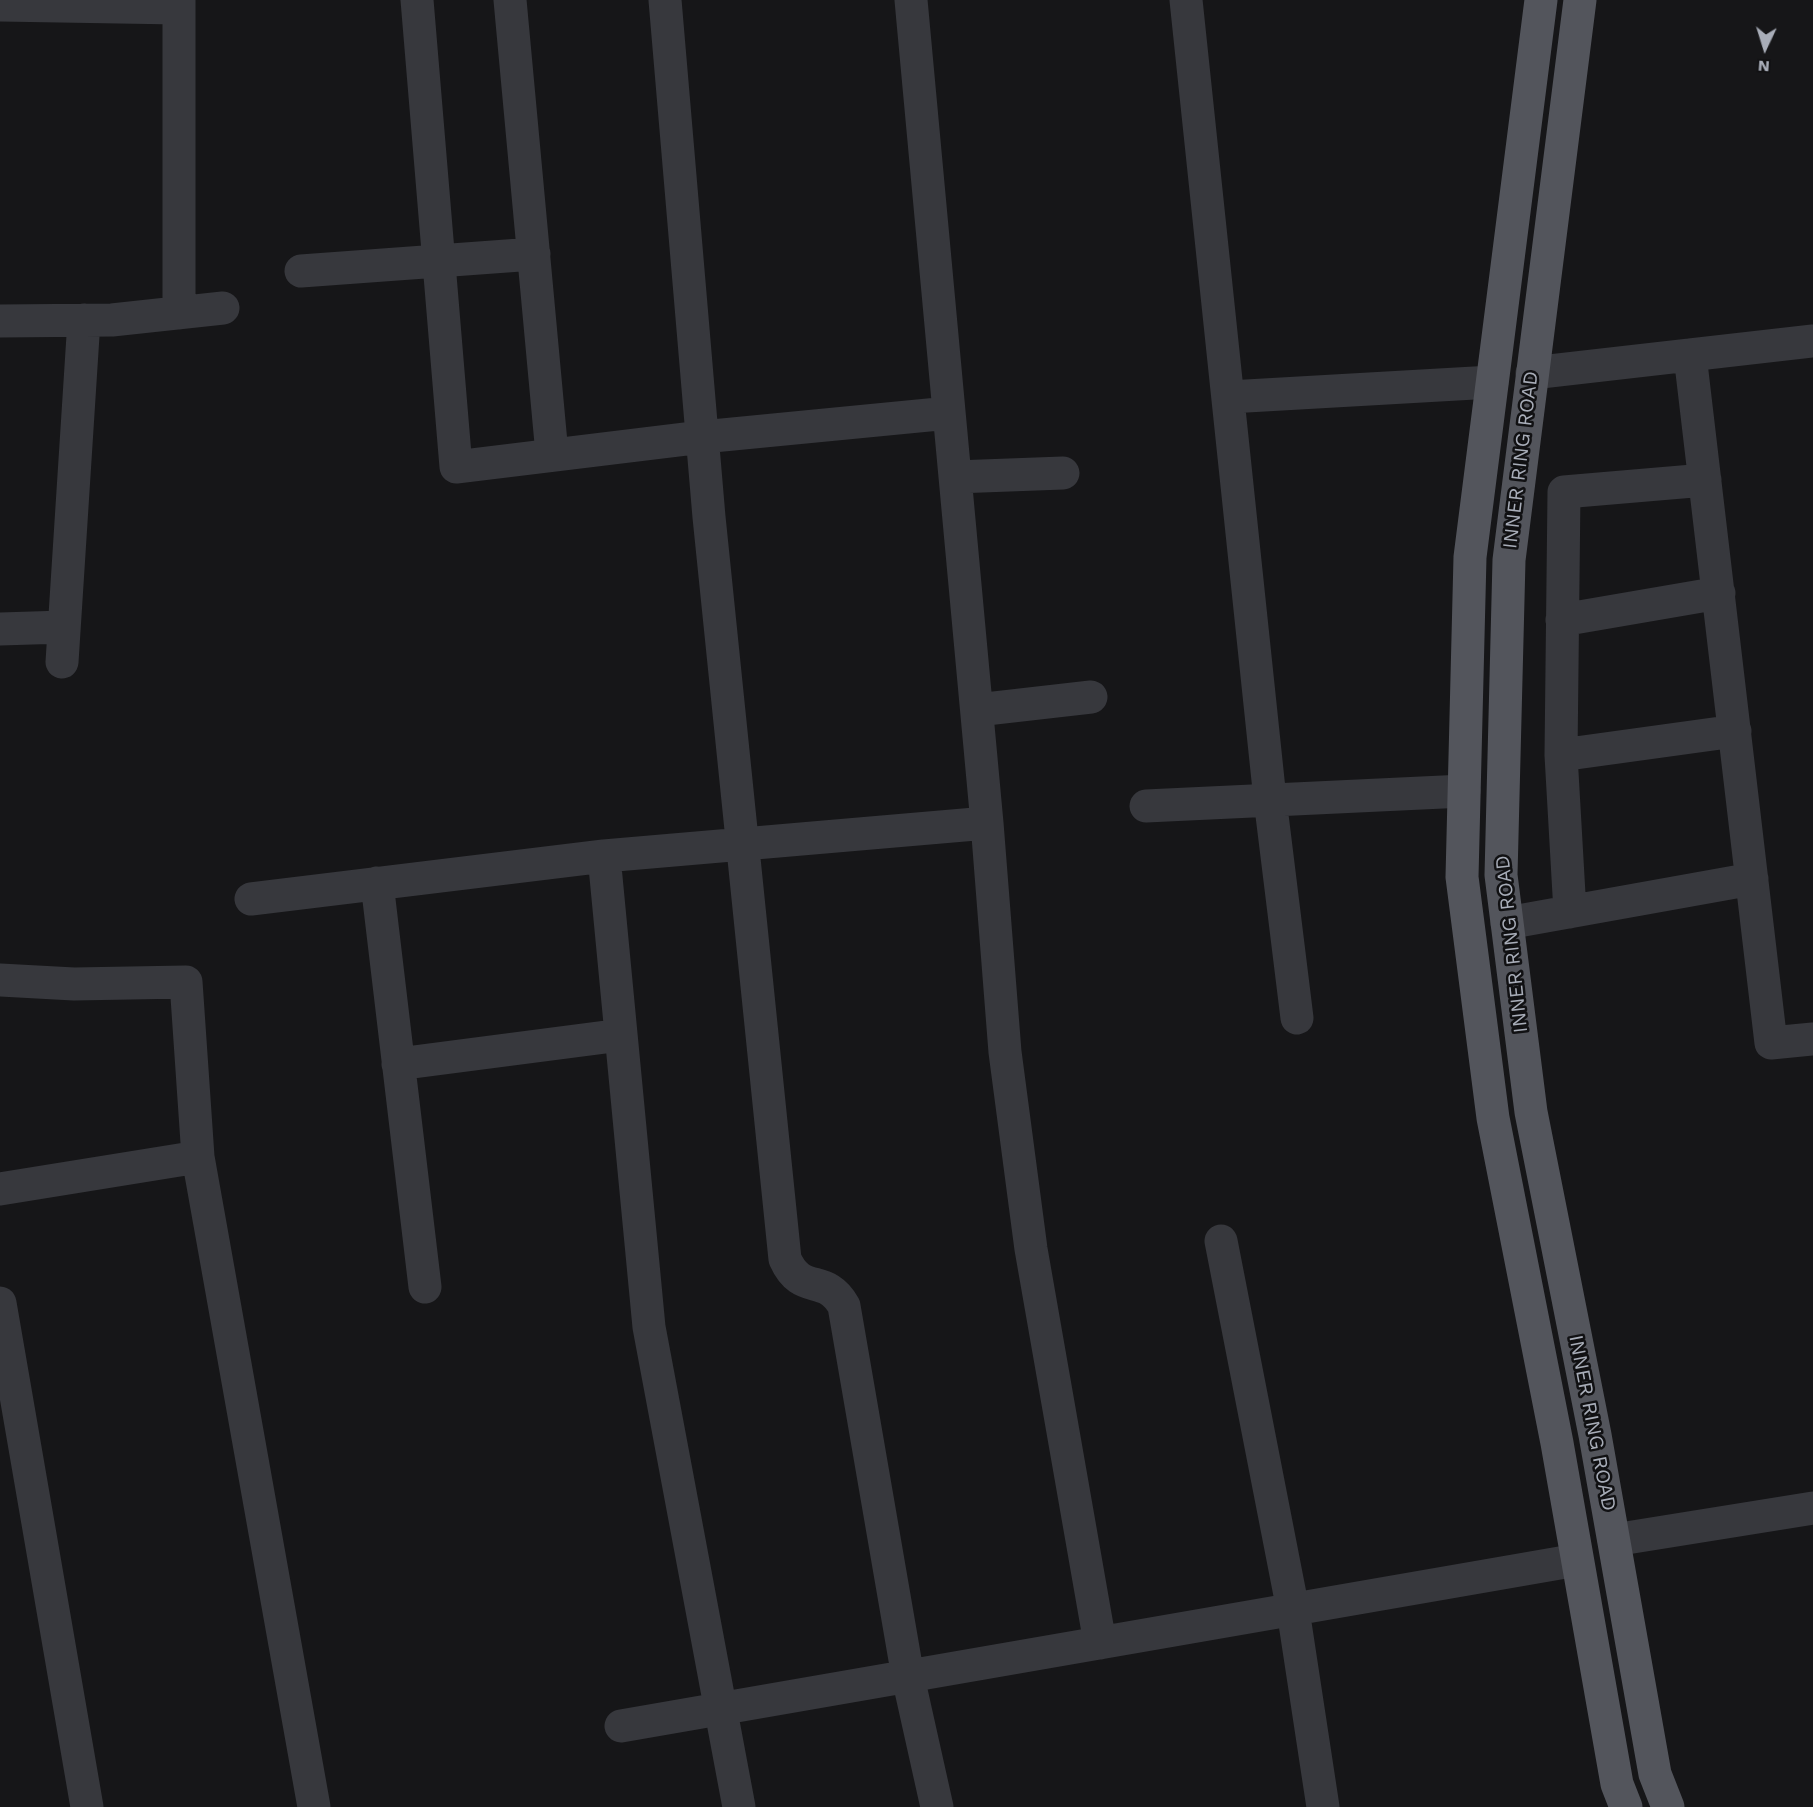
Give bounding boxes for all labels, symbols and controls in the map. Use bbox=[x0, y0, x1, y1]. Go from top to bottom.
north arrow bbox=[1735, 18, 1795, 78]
text: N bbox=[1757, 57, 1770, 76]
street label: INNER RING ROAD bbox=[1498, 370, 1544, 550]
street label: INNER RING ROAD bbox=[1491, 854, 1533, 1034]
street label: INNER RING ROAD bbox=[1563, 1333, 1621, 1513]

